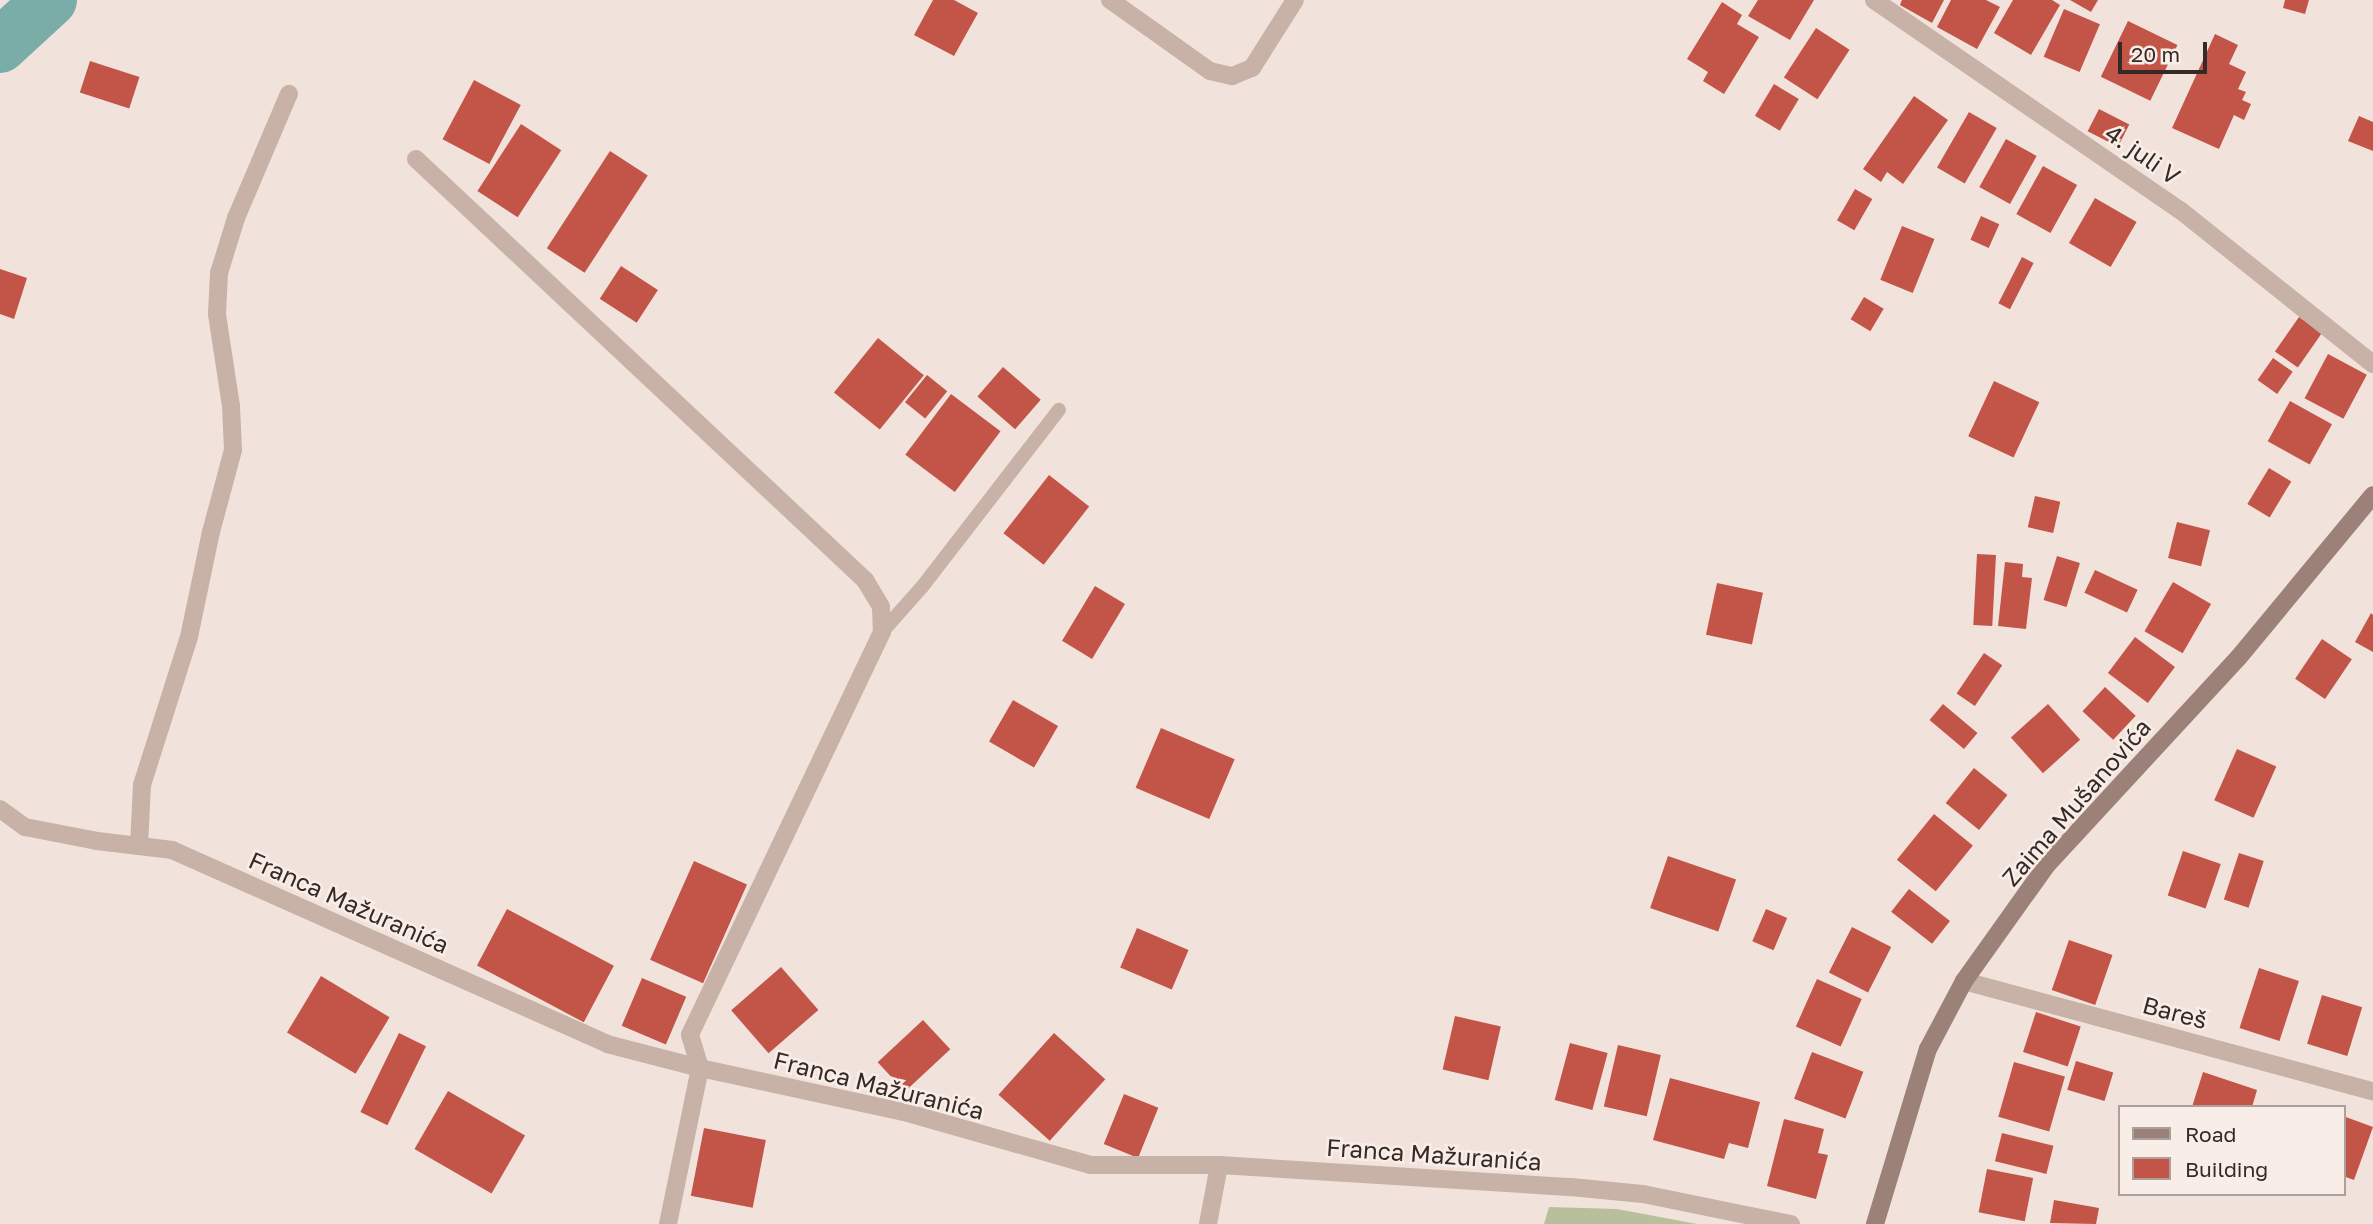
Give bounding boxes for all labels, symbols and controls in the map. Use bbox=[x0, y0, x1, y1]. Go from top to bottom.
scale bar bbox=[2121, 28, 2210, 72]
text: 20 m bbox=[2131, 41, 2180, 67]
street label: 4. juli V bbox=[2100, 118, 2186, 190]
street label: Zaima Mušanovića bbox=[1996, 713, 2156, 891]
street label: Franca Mažuranića bbox=[245, 845, 453, 959]
street label: Bareš bbox=[2140, 990, 2210, 1034]
street label: Franca Mažuranića bbox=[771, 1045, 987, 1125]
legend bbox=[2118, 1105, 2345, 1196]
text: Road bbox=[2185, 1121, 2236, 1147]
street label: Franca Mažuranića bbox=[1325, 1132, 1543, 1176]
text: Building bbox=[2185, 1156, 2268, 1182]

